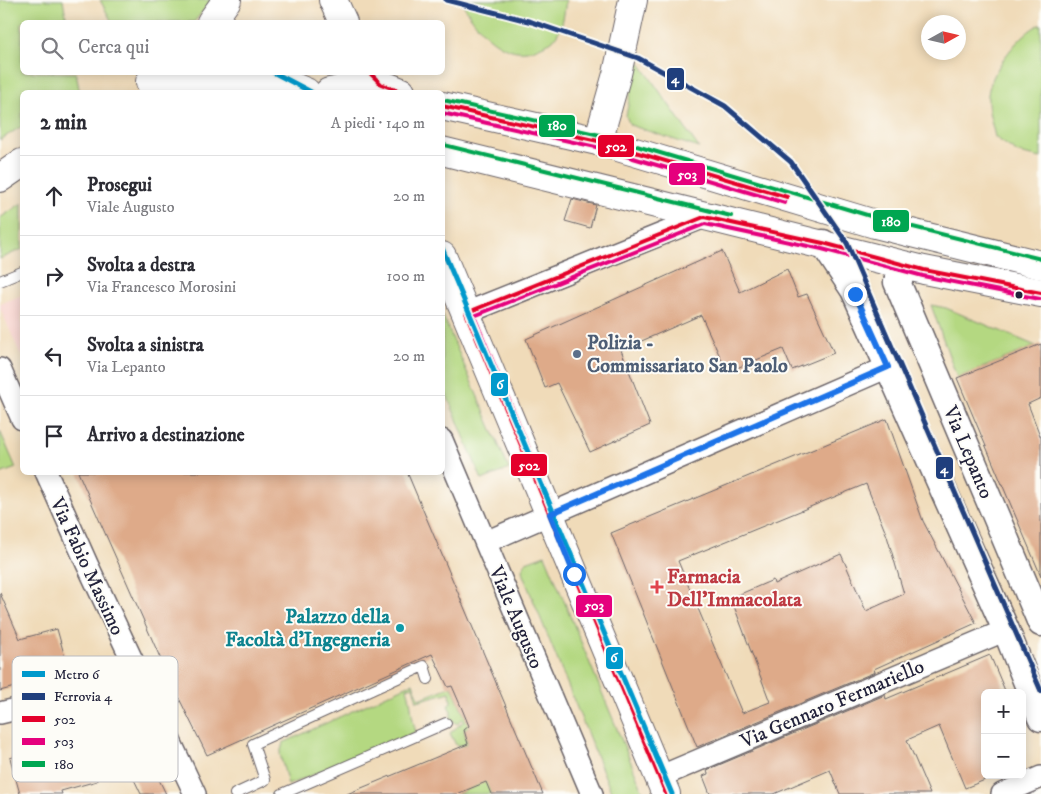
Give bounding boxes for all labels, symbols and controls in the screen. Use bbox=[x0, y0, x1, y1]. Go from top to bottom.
north arrow bbox=[921, 15, 966, 60]
search box bbox=[20, 20, 445, 75]
icon: search bbox=[38, 34, 66, 62]
text: Cerca qui bbox=[78, 36, 149, 59]
line badge: 4 bbox=[666, 67, 685, 91]
text: 4 bbox=[670, 70, 680, 88]
text: 2 min bbox=[40, 110, 87, 136]
text: A piedi · 140 m bbox=[331, 113, 425, 133]
line badge: 180 bbox=[538, 114, 576, 138]
text: 180 bbox=[547, 117, 567, 135]
line badge: 502 bbox=[597, 134, 635, 158]
text: 502 bbox=[604, 138, 628, 156]
line badge: 503 bbox=[668, 162, 706, 186]
text: 503 bbox=[676, 166, 697, 184]
text: Prosegui bbox=[87, 174, 152, 197]
icon: ahead bbox=[40, 182, 68, 210]
text: 20 m bbox=[393, 186, 425, 206]
text: Viale Augusto bbox=[87, 197, 174, 217]
line badge: 180 bbox=[872, 209, 910, 233]
text: 180 bbox=[881, 213, 901, 231]
text: Svolta a destra bbox=[87, 254, 195, 277]
icon: right bbox=[40, 262, 68, 290]
text: 100 m bbox=[387, 266, 425, 286]
text: Via Francesco Morosini bbox=[87, 277, 236, 297]
route end bbox=[844, 283, 867, 306]
unlabelled marker bbox=[1014, 290, 1024, 300]
place label: Polizia - Commissariato San Paolo bbox=[587, 331, 788, 379]
text: Svolta a sinistra bbox=[87, 334, 204, 357]
icon: left bbox=[40, 342, 68, 370]
text: 20 m bbox=[393, 346, 425, 366]
marker: Polizia - Commissariato San Paolo bbox=[571, 348, 583, 360]
text: Via Lepanto bbox=[87, 357, 166, 377]
line badge: 6 bbox=[490, 372, 509, 397]
text: 6 bbox=[496, 376, 504, 394]
street label: Via Lepanto bbox=[937, 402, 998, 503]
icon: arrive bbox=[40, 422, 68, 450]
text: Arrivo a destinazione bbox=[87, 424, 245, 447]
line badge: 502 bbox=[510, 453, 548, 477]
line badge: 4 bbox=[935, 456, 954, 480]
text: 502 bbox=[517, 457, 541, 475]
text: 4 bbox=[939, 460, 949, 478]
street label: Via Fabio Massimo bbox=[43, 493, 129, 639]
street label: Viale Augusto bbox=[482, 561, 548, 673]
route start bbox=[563, 563, 586, 586]
place label: Farmacia Dell'Immacolata bbox=[667, 565, 802, 613]
marker: Farmacia Dell'Immacolata bbox=[651, 581, 663, 593]
line badge: 503 bbox=[575, 594, 613, 618]
text: 503 bbox=[583, 597, 604, 615]
place label: Palazzo della Facoltà d'Ingegneria bbox=[225, 605, 390, 653]
marker: Palazzo della Facoltà d'Ingegneria bbox=[394, 622, 406, 634]
line badge: 6 bbox=[605, 646, 624, 670]
text: 6 bbox=[610, 649, 618, 667]
street label: Via Gennaro Fermariello bbox=[736, 654, 928, 755]
legend bbox=[12, 656, 178, 782]
text: Metro 6 bbox=[54, 666, 100, 684]
text: Ferrovia 4 bbox=[54, 688, 113, 706]
map controls bbox=[981, 689, 1026, 779]
button: + bbox=[981, 689, 1026, 734]
text: 502 bbox=[54, 711, 75, 729]
text: 503 bbox=[54, 733, 74, 751]
button: − bbox=[981, 734, 1026, 779]
text: 180 bbox=[54, 756, 74, 774]

